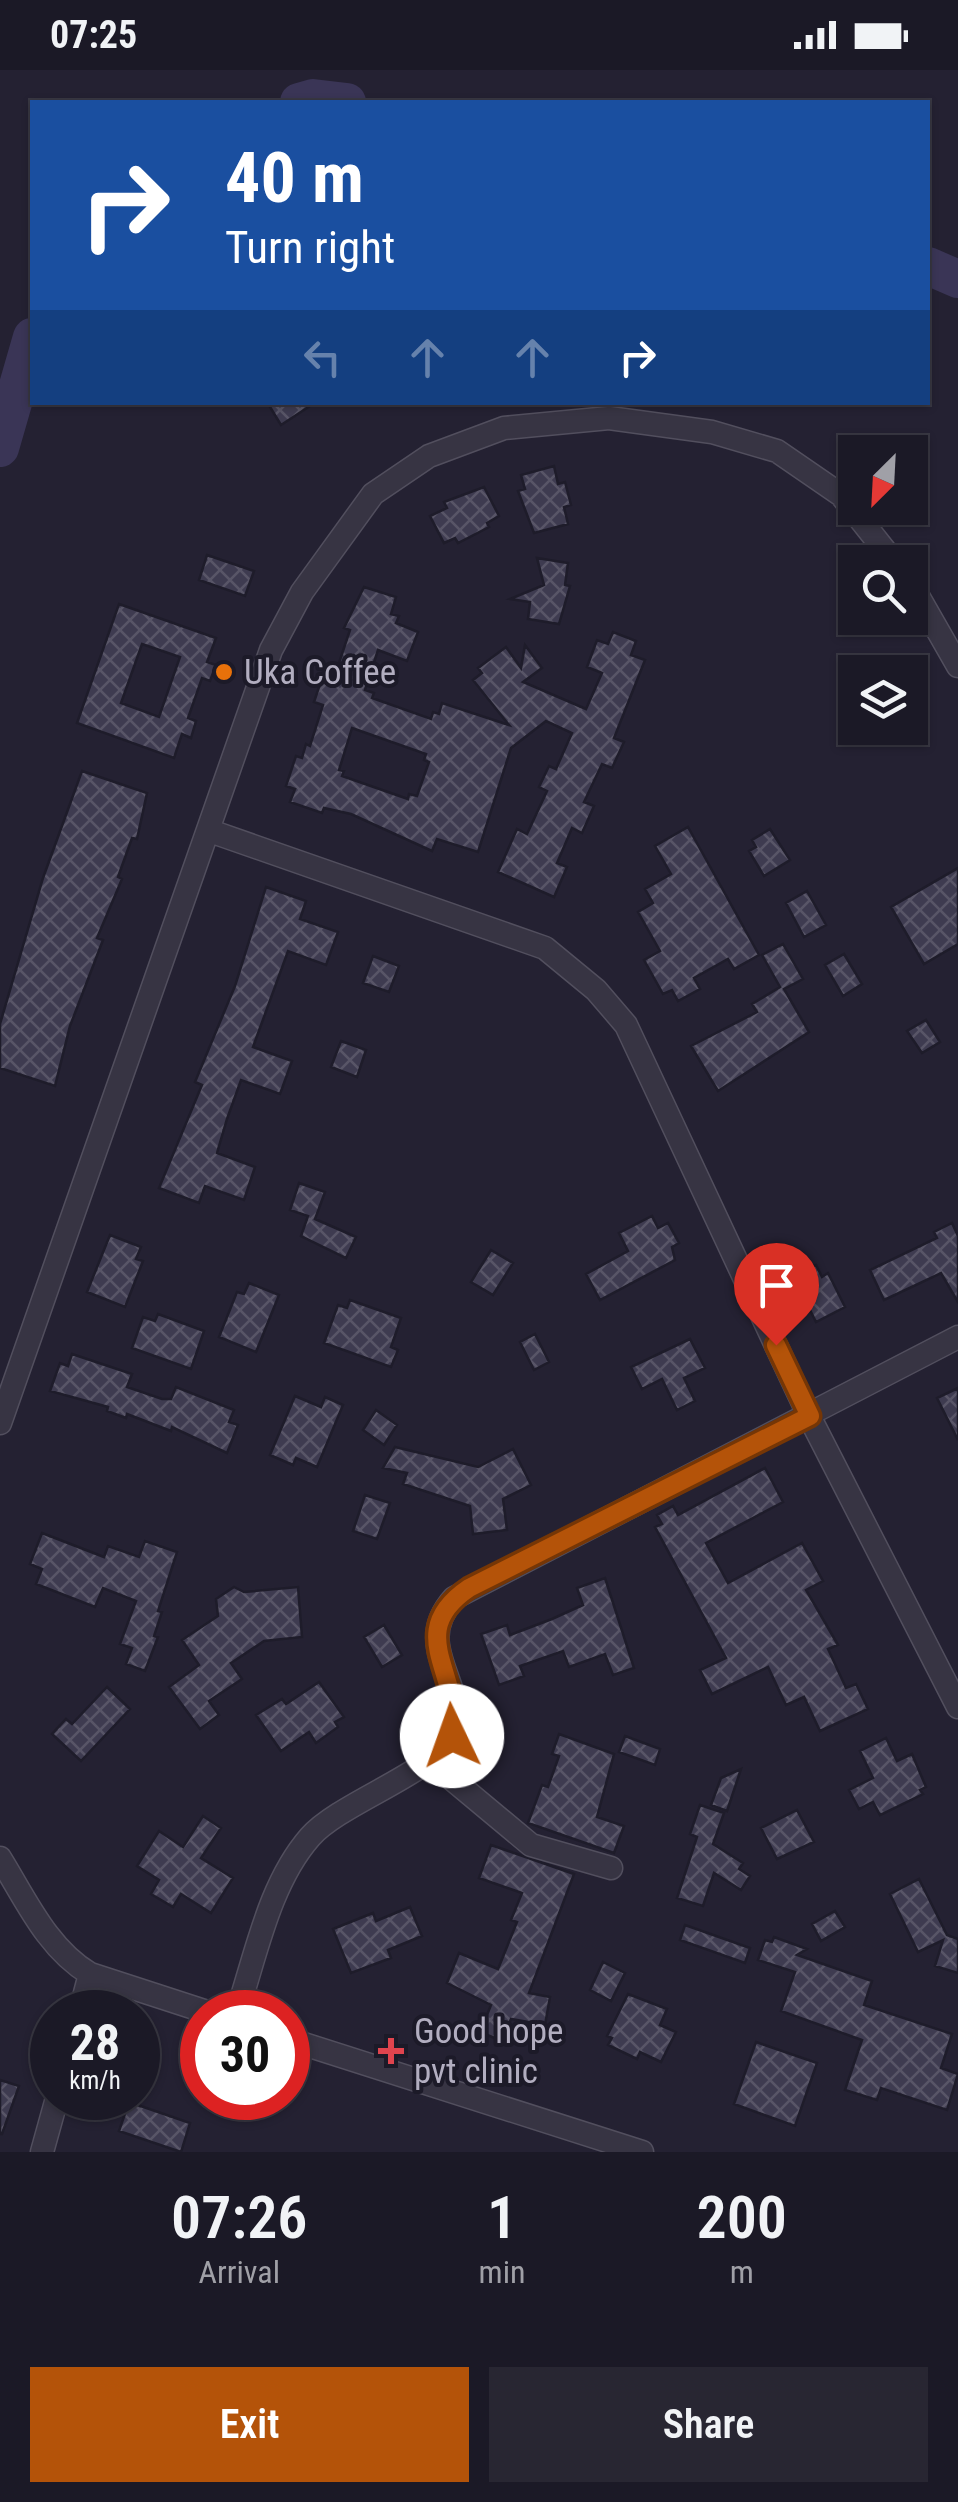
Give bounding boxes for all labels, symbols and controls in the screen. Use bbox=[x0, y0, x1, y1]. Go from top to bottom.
text: 07:25 bbox=[50, 13, 137, 57]
text: 40 m bbox=[225, 137, 364, 219]
icon: right bbox=[60, 140, 190, 270]
text: Turn right bbox=[225, 221, 395, 274]
icon: left bbox=[295, 330, 350, 385]
icon: ahead bbox=[400, 330, 455, 385]
icon: ahead bbox=[505, 330, 560, 385]
icon: right bbox=[610, 330, 665, 385]
north arrow bbox=[838, 435, 928, 525]
map controls bbox=[838, 435, 928, 745]
button: search bbox=[838, 545, 928, 635]
place label: Uka Coffee bbox=[244, 652, 396, 693]
button: layers bbox=[838, 655, 928, 745]
marker: Uka Coffee bbox=[213, 661, 235, 683]
pin bbox=[734, 1243, 819, 1346]
icon: arrive bbox=[749, 1258, 804, 1313]
position arrow bbox=[400, 1684, 504, 1788]
speed limit sign: 30 bbox=[180, 1990, 310, 2120]
place label: Good hope pvt clinic bbox=[414, 2011, 563, 2092]
text: 28 bbox=[70, 2014, 120, 2072]
marker: Good hope pvt clinic bbox=[378, 2038, 404, 2064]
text: km/h bbox=[69, 2066, 121, 2095]
text: 07:26 bbox=[171, 2182, 308, 2253]
text: 1 bbox=[487, 2182, 517, 2253]
text: 200 bbox=[696, 2182, 787, 2253]
text: Arrival bbox=[199, 2253, 280, 2291]
text: min bbox=[479, 2253, 525, 2291]
text: m bbox=[730, 2253, 754, 2291]
button: Exit bbox=[30, 2367, 469, 2482]
button: Share bbox=[489, 2367, 928, 2482]

